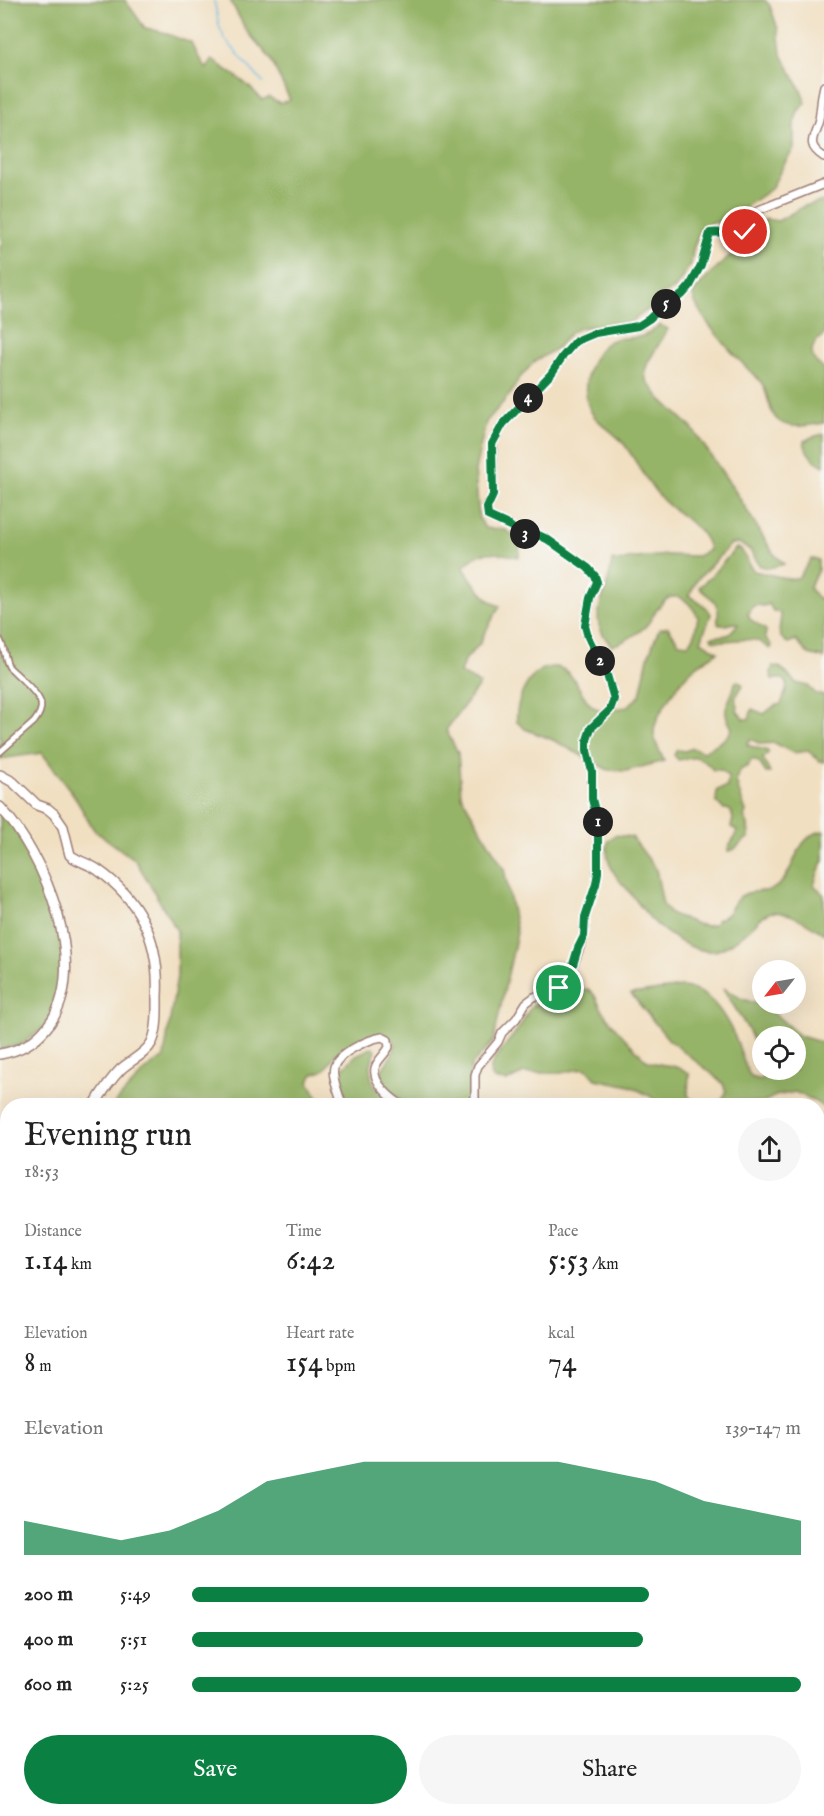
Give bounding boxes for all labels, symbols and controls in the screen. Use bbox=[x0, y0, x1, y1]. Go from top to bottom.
pin bbox=[719, 206, 770, 257]
icon: check bbox=[728, 215, 761, 248]
pin: 5 bbox=[651, 289, 681, 319]
text: 5 bbox=[663, 294, 669, 314]
pin: 4 bbox=[513, 383, 543, 413]
text: 4 bbox=[524, 388, 532, 408]
pin: 3 bbox=[510, 519, 540, 549]
text: 3 bbox=[522, 524, 528, 544]
pin: 2 bbox=[585, 646, 615, 676]
text: 2 bbox=[596, 651, 604, 671]
pin: 1 bbox=[583, 807, 613, 837]
text: 1 bbox=[595, 812, 601, 832]
north arrow bbox=[752, 960, 806, 1014]
map controls bbox=[752, 960, 806, 1080]
pin bbox=[533, 962, 584, 1013]
icon: arrive bbox=[542, 971, 575, 1004]
button: locate bbox=[752, 1026, 806, 1080]
text: Evening run bbox=[24, 1115, 192, 1157]
button: share bbox=[738, 1118, 801, 1181]
text: 18:53 bbox=[24, 1159, 59, 1184]
text: Distance bbox=[24, 1222, 82, 1242]
text: Time bbox=[286, 1222, 322, 1242]
text: Pace bbox=[548, 1222, 578, 1242]
text: 1.14 bbox=[24, 1242, 68, 1280]
text: 6:42 bbox=[286, 1242, 335, 1280]
text: 5:53 bbox=[548, 1242, 589, 1280]
text: km bbox=[68, 1255, 92, 1275]
text: /km bbox=[589, 1255, 619, 1275]
text: Elevation bbox=[24, 1324, 87, 1344]
text: Heart rate bbox=[286, 1324, 354, 1344]
text: kcal bbox=[548, 1324, 575, 1344]
text: 8 bbox=[24, 1344, 36, 1382]
text: 154 bbox=[286, 1344, 323, 1382]
text: 74 bbox=[548, 1344, 577, 1382]
text: m bbox=[36, 1357, 52, 1377]
text: bpm bbox=[323, 1357, 356, 1377]
text: Elevation bbox=[24, 1416, 103, 1441]
text: 139–147 m bbox=[725, 1416, 801, 1441]
text: 200 m bbox=[24, 1582, 73, 1607]
text: 5:49 bbox=[120, 1582, 151, 1607]
text: 400 m bbox=[24, 1627, 73, 1652]
text: 5:51 bbox=[120, 1627, 147, 1652]
text: 600 m bbox=[24, 1672, 72, 1697]
text: 5:25 bbox=[120, 1672, 149, 1697]
button: Save bbox=[24, 1735, 407, 1804]
button: Share bbox=[419, 1735, 801, 1804]

